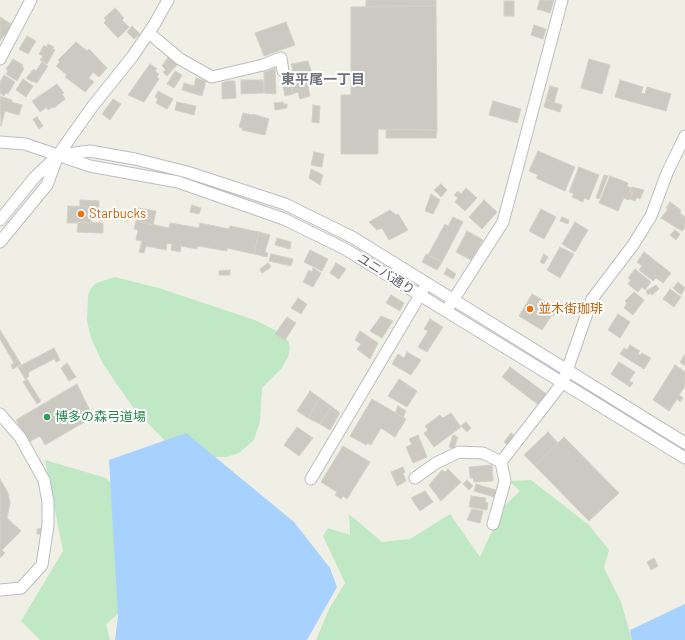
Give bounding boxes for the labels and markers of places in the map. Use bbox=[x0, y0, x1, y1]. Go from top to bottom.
place label: Starbucks bbox=[89, 206, 146, 222]
marker: Starbucks bbox=[76, 209, 86, 219]
place label: 並木街珈琲 bbox=[538, 301, 603, 317]
marker: 並木街珈琲 bbox=[525, 304, 535, 314]
place label: 博多の森弓道場 bbox=[55, 409, 146, 425]
marker: 博多の森弓道場 bbox=[42, 412, 52, 422]

